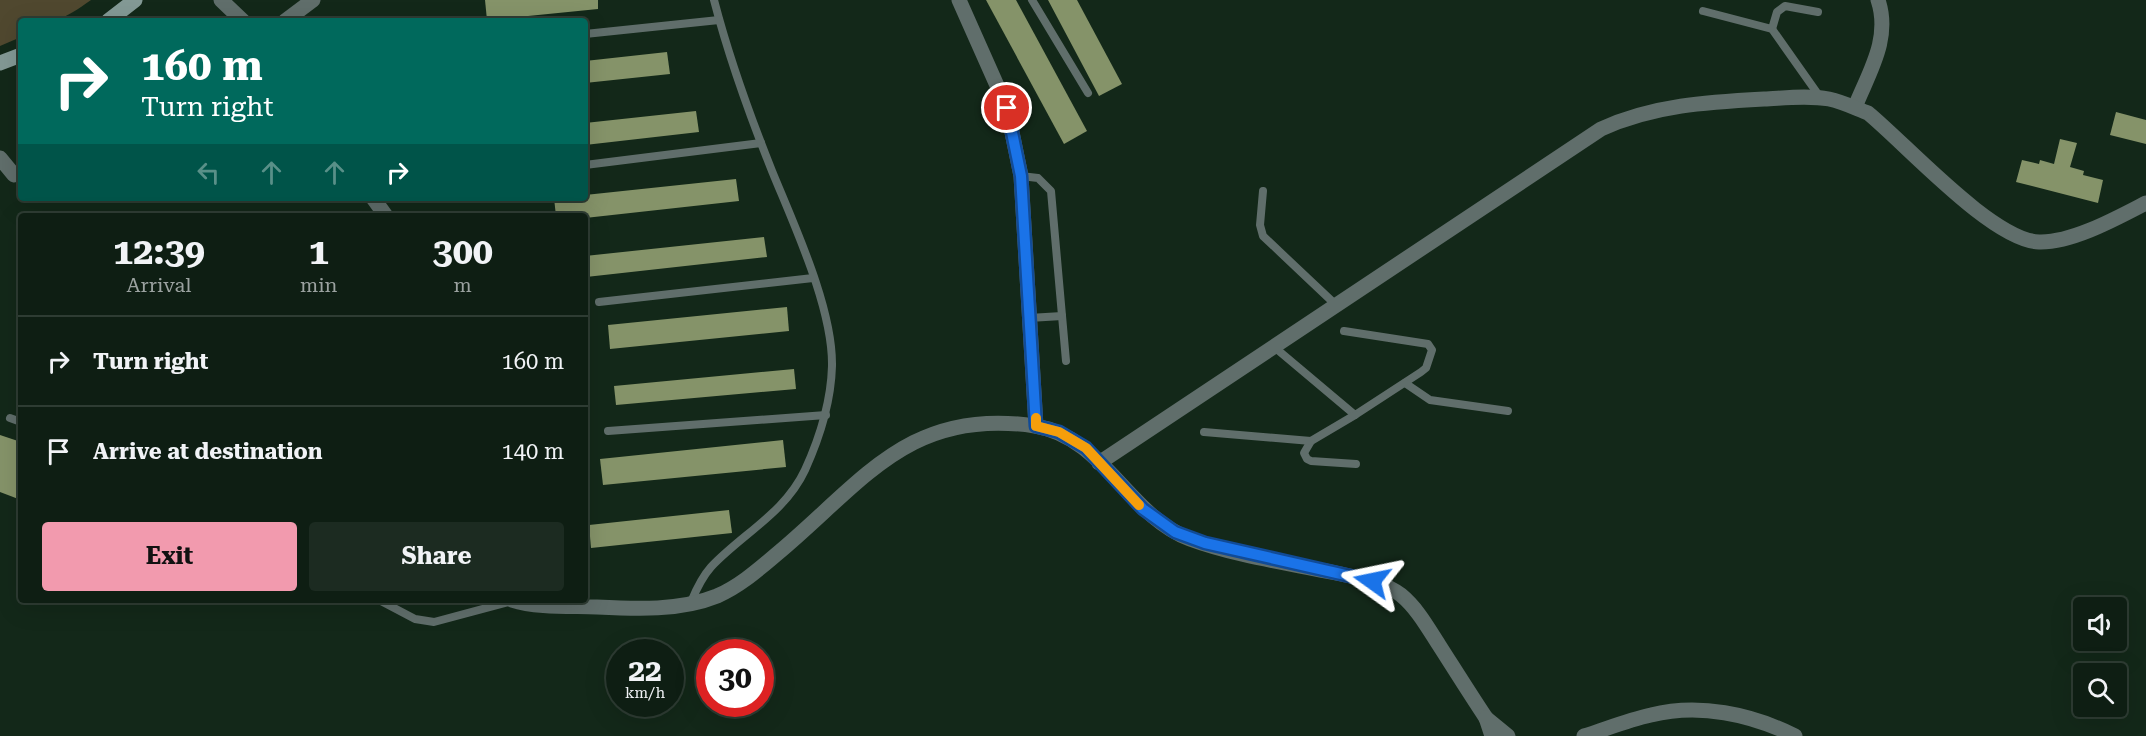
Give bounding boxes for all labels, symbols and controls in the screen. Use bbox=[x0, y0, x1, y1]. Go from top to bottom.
text: 160 m bbox=[141, 41, 263, 90]
icon: right bbox=[42, 42, 120, 120]
pin bbox=[981, 82, 1032, 133]
text: Turn right bbox=[141, 91, 274, 123]
icon: arrive bbox=[990, 91, 1023, 124]
icon: left bbox=[192, 156, 225, 189]
icon: ahead bbox=[255, 156, 288, 189]
icon: ahead bbox=[318, 156, 351, 189]
icon: right bbox=[381, 156, 414, 189]
text: 12:39 bbox=[113, 231, 205, 273]
text: 1 bbox=[309, 231, 329, 273]
text: 300 bbox=[433, 231, 493, 273]
text: Arrival bbox=[126, 273, 191, 297]
text: min bbox=[300, 273, 337, 297]
text: m bbox=[454, 273, 472, 297]
icon: right bbox=[42, 345, 75, 378]
text: Turn right bbox=[93, 349, 208, 374]
text: 160 m bbox=[501, 349, 564, 374]
icon: arrive bbox=[42, 435, 75, 468]
text: Arrive at destination bbox=[93, 439, 322, 464]
text: 140 m bbox=[501, 439, 564, 464]
button: Exit bbox=[42, 522, 297, 591]
button: Share bbox=[309, 522, 564, 591]
position arrow bbox=[1340, 549, 1404, 613]
map controls bbox=[2073, 597, 2127, 717]
button: sound bbox=[2073, 597, 2127, 651]
speed limit sign: 30 bbox=[696, 639, 774, 717]
text: 22 bbox=[628, 653, 662, 688]
button: search bbox=[2073, 663, 2127, 717]
text: km/h bbox=[625, 684, 665, 702]

